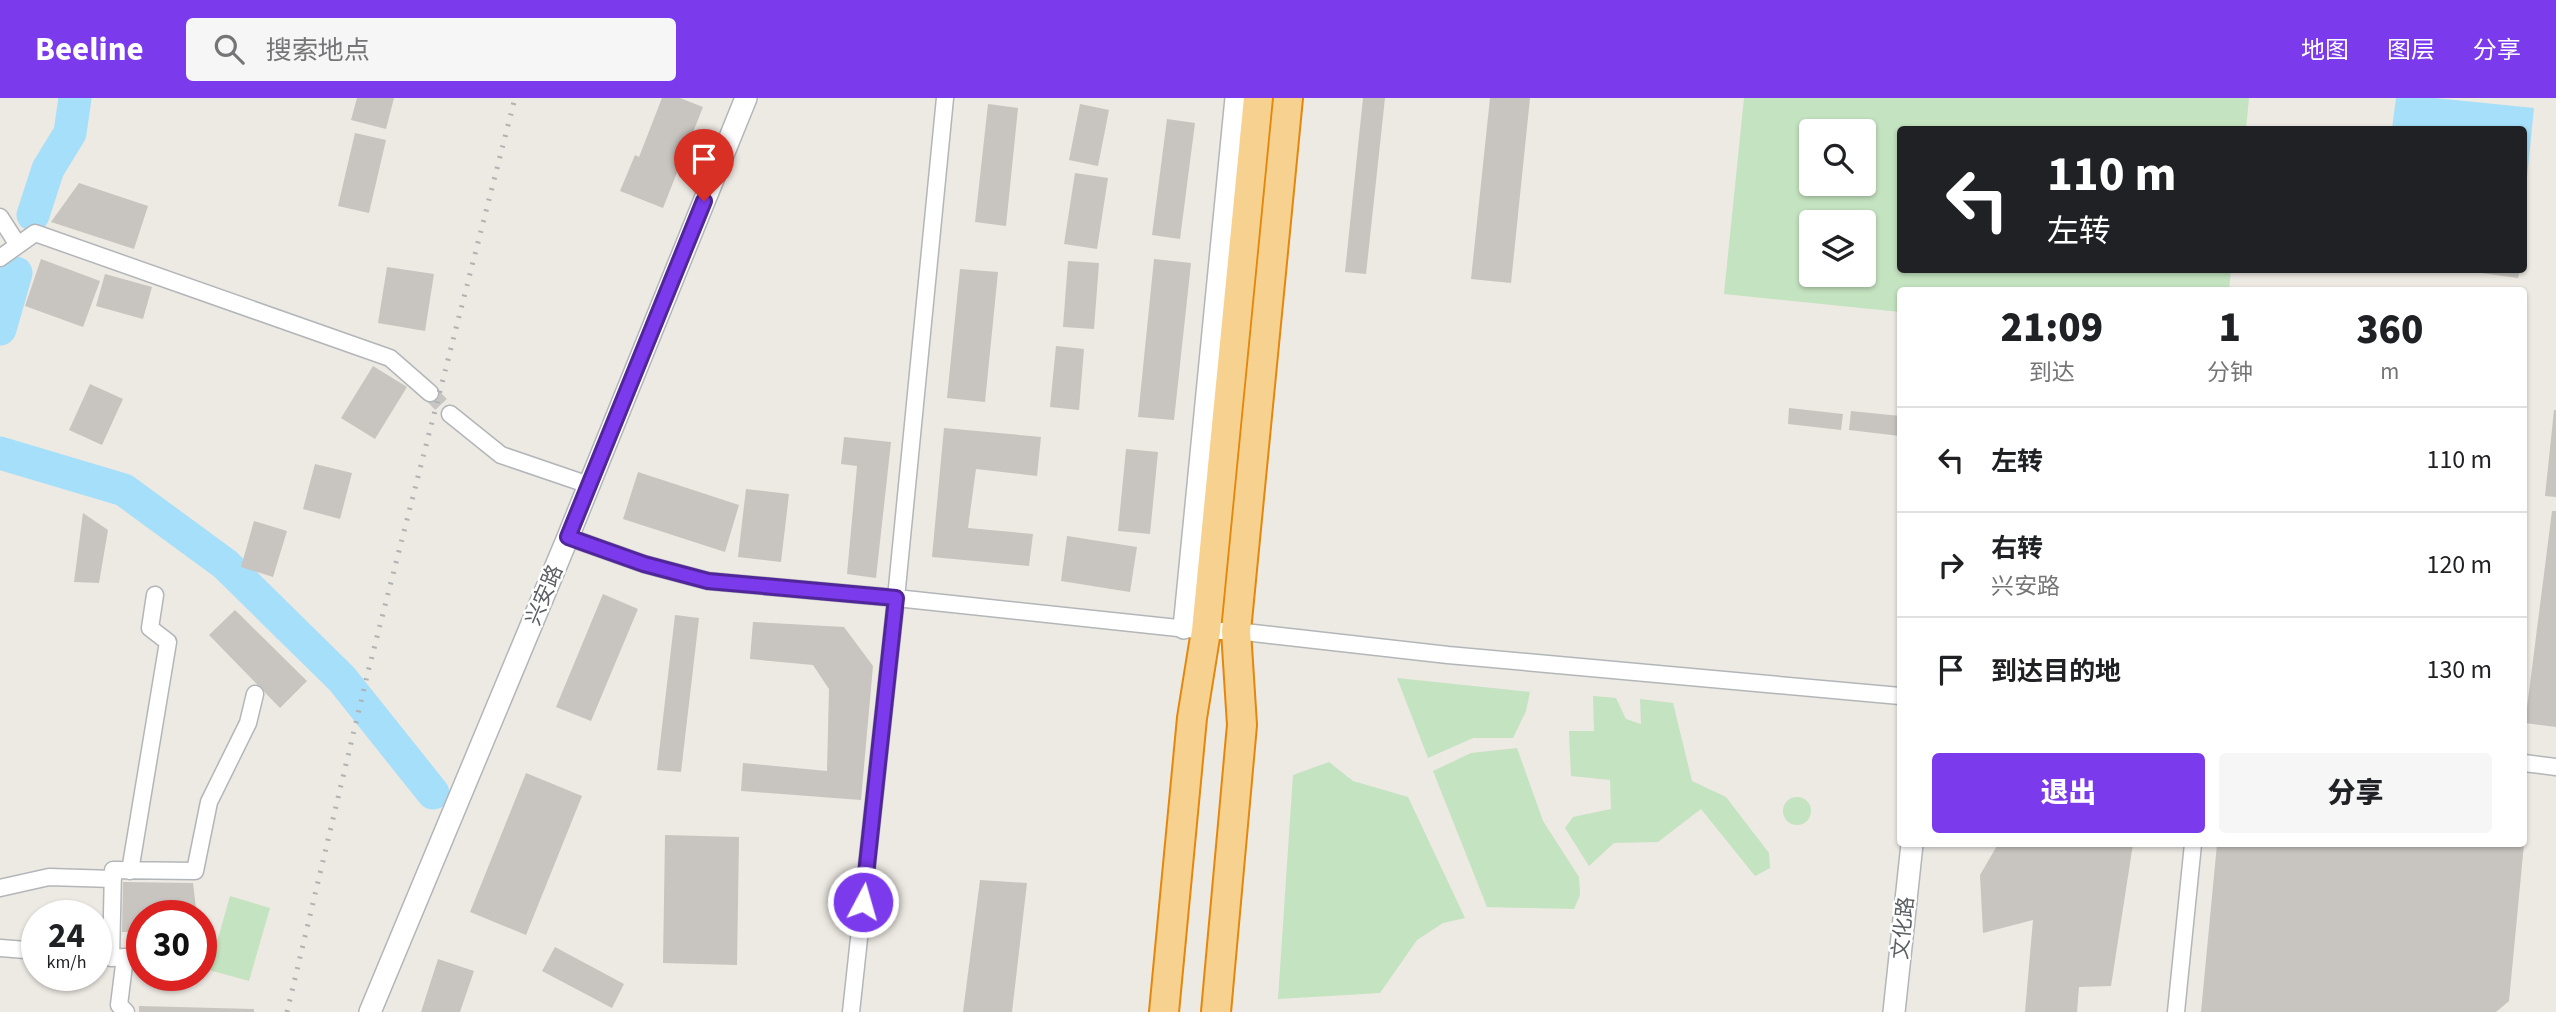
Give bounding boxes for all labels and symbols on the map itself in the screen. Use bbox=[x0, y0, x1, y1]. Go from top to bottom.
pin bbox=[674, 129, 734, 201]
street label: 兴安路 bbox=[518, 560, 570, 630]
position arrow bbox=[826, 865, 900, 939]
street label: 文化路 bbox=[1885, 895, 1921, 961]
speed limit sign: 30 bbox=[126, 900, 217, 991]

